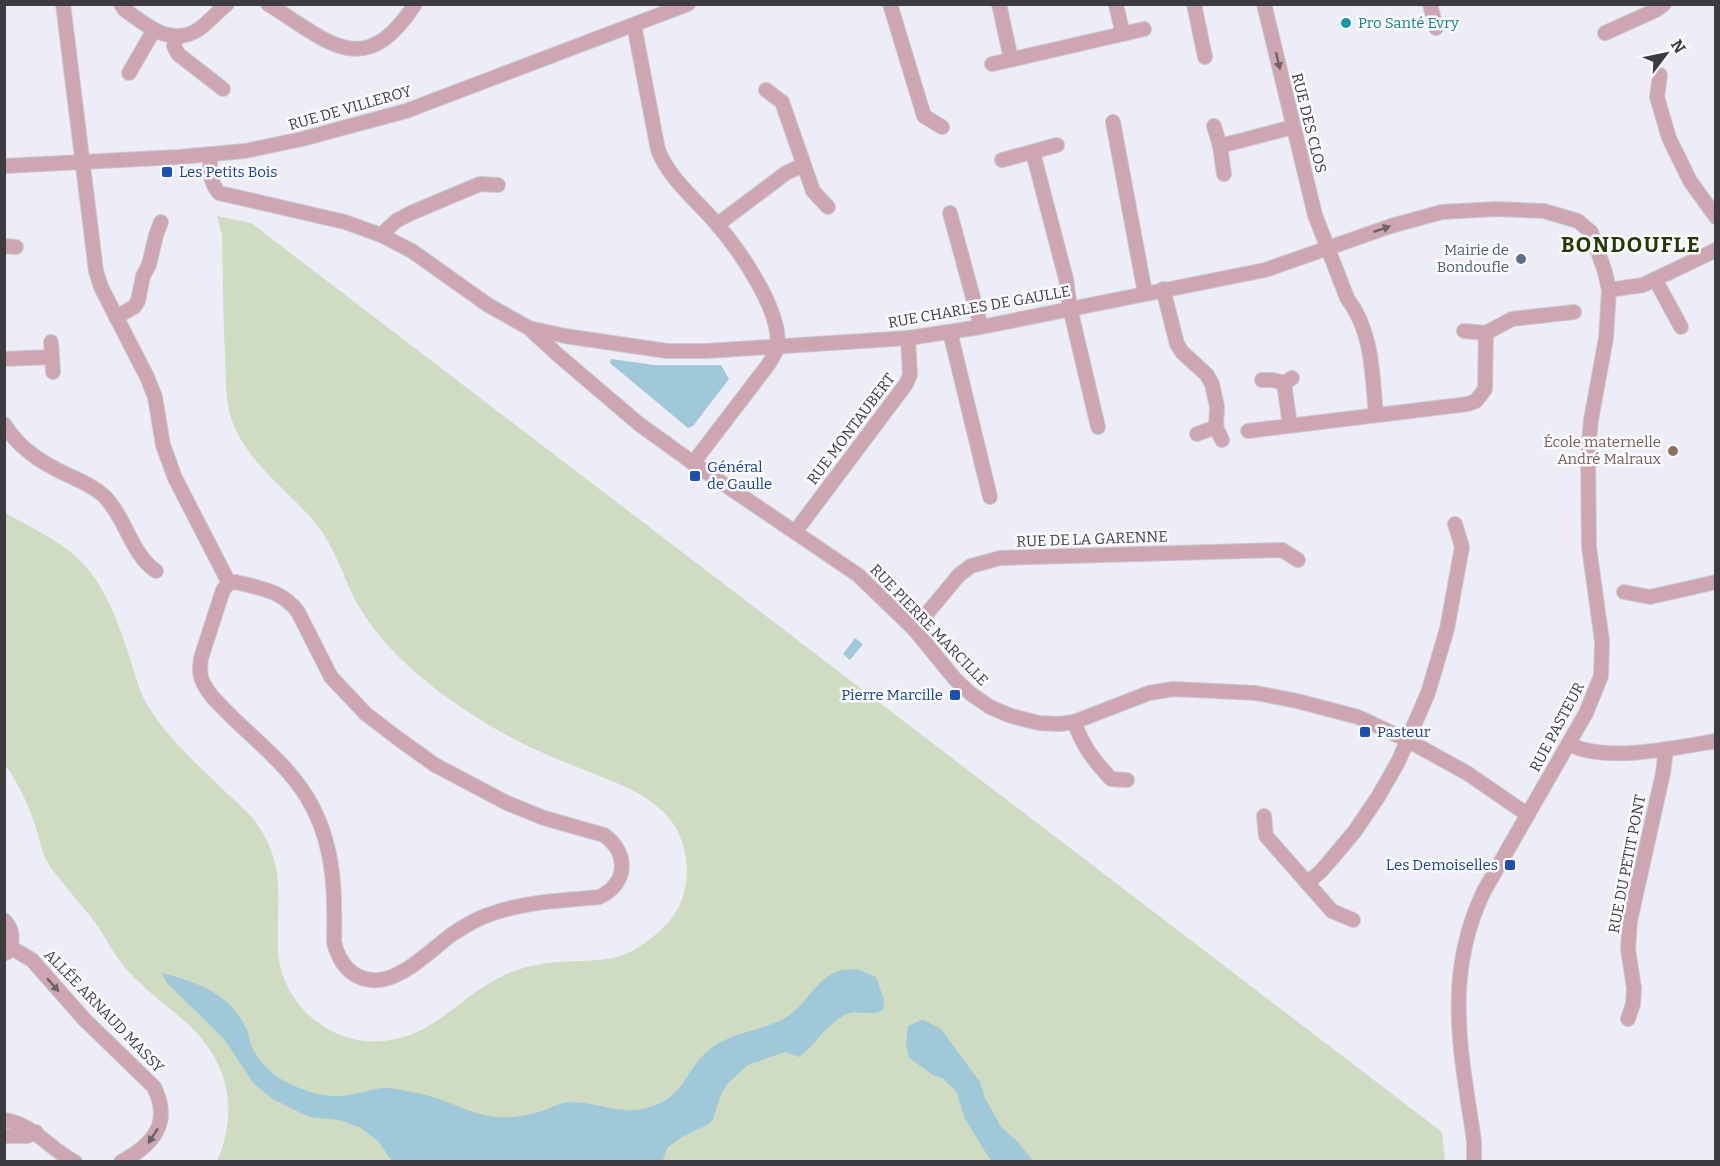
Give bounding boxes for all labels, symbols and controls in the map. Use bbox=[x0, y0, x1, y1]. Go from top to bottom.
place label: Pro Santé Evry bbox=[1358, 14, 1459, 32]
marker: Pro Santé Evry bbox=[1339, 16, 1353, 30]
north arrow bbox=[1636, 24, 1696, 84]
text: N bbox=[1667, 36, 1690, 57]
one-way arrow bbox=[1273, 52, 1283, 71]
street label: RUE DES CLOS bbox=[1288, 71, 1330, 175]
street label: RUE DE VILLEROY bbox=[286, 82, 414, 134]
place label: Les Petits Bois bbox=[179, 163, 277, 181]
marker: Les Petits Bois bbox=[160, 165, 174, 179]
one-way arrow bbox=[1373, 224, 1391, 234]
district label: BONDOUFLE bbox=[1561, 232, 1701, 258]
place label: Mairie de Bondoufle bbox=[1437, 241, 1509, 276]
marker: Mairie de Bondoufle bbox=[1514, 252, 1528, 266]
street label: RUE CHARLES DE GAULLE bbox=[886, 282, 1072, 332]
street label: RUE MONTAUBERT bbox=[803, 370, 899, 488]
place label: École maternelle André Malraux bbox=[1543, 433, 1662, 468]
marker: École maternelle André Malraux bbox=[1666, 444, 1680, 458]
place label: Général de Gaulle bbox=[707, 458, 772, 493]
marker: Général de Gaulle bbox=[688, 469, 702, 483]
street label: RUE DE LA GARENNE bbox=[1016, 527, 1168, 551]
street label: RUE PIERRE MARCILLE bbox=[866, 561, 992, 689]
street label: RUE PASTEUR bbox=[1526, 679, 1588, 775]
place label: Pierre Marcille bbox=[841, 686, 943, 704]
marker: Pierre Marcille bbox=[948, 688, 962, 702]
place label: Pasteur bbox=[1377, 723, 1431, 741]
marker: Pasteur bbox=[1358, 725, 1372, 739]
street label: RUE DU PETIT PONT bbox=[1605, 793, 1649, 935]
place label: Les Demoiselles bbox=[1386, 856, 1498, 874]
marker: Les Demoiselles bbox=[1503, 858, 1517, 872]
street label: ALLÉE ARNAUD MASSY bbox=[40, 946, 168, 1077]
one-way arrow bbox=[46, 978, 60, 993]
one-way arrow bbox=[148, 1127, 159, 1144]

